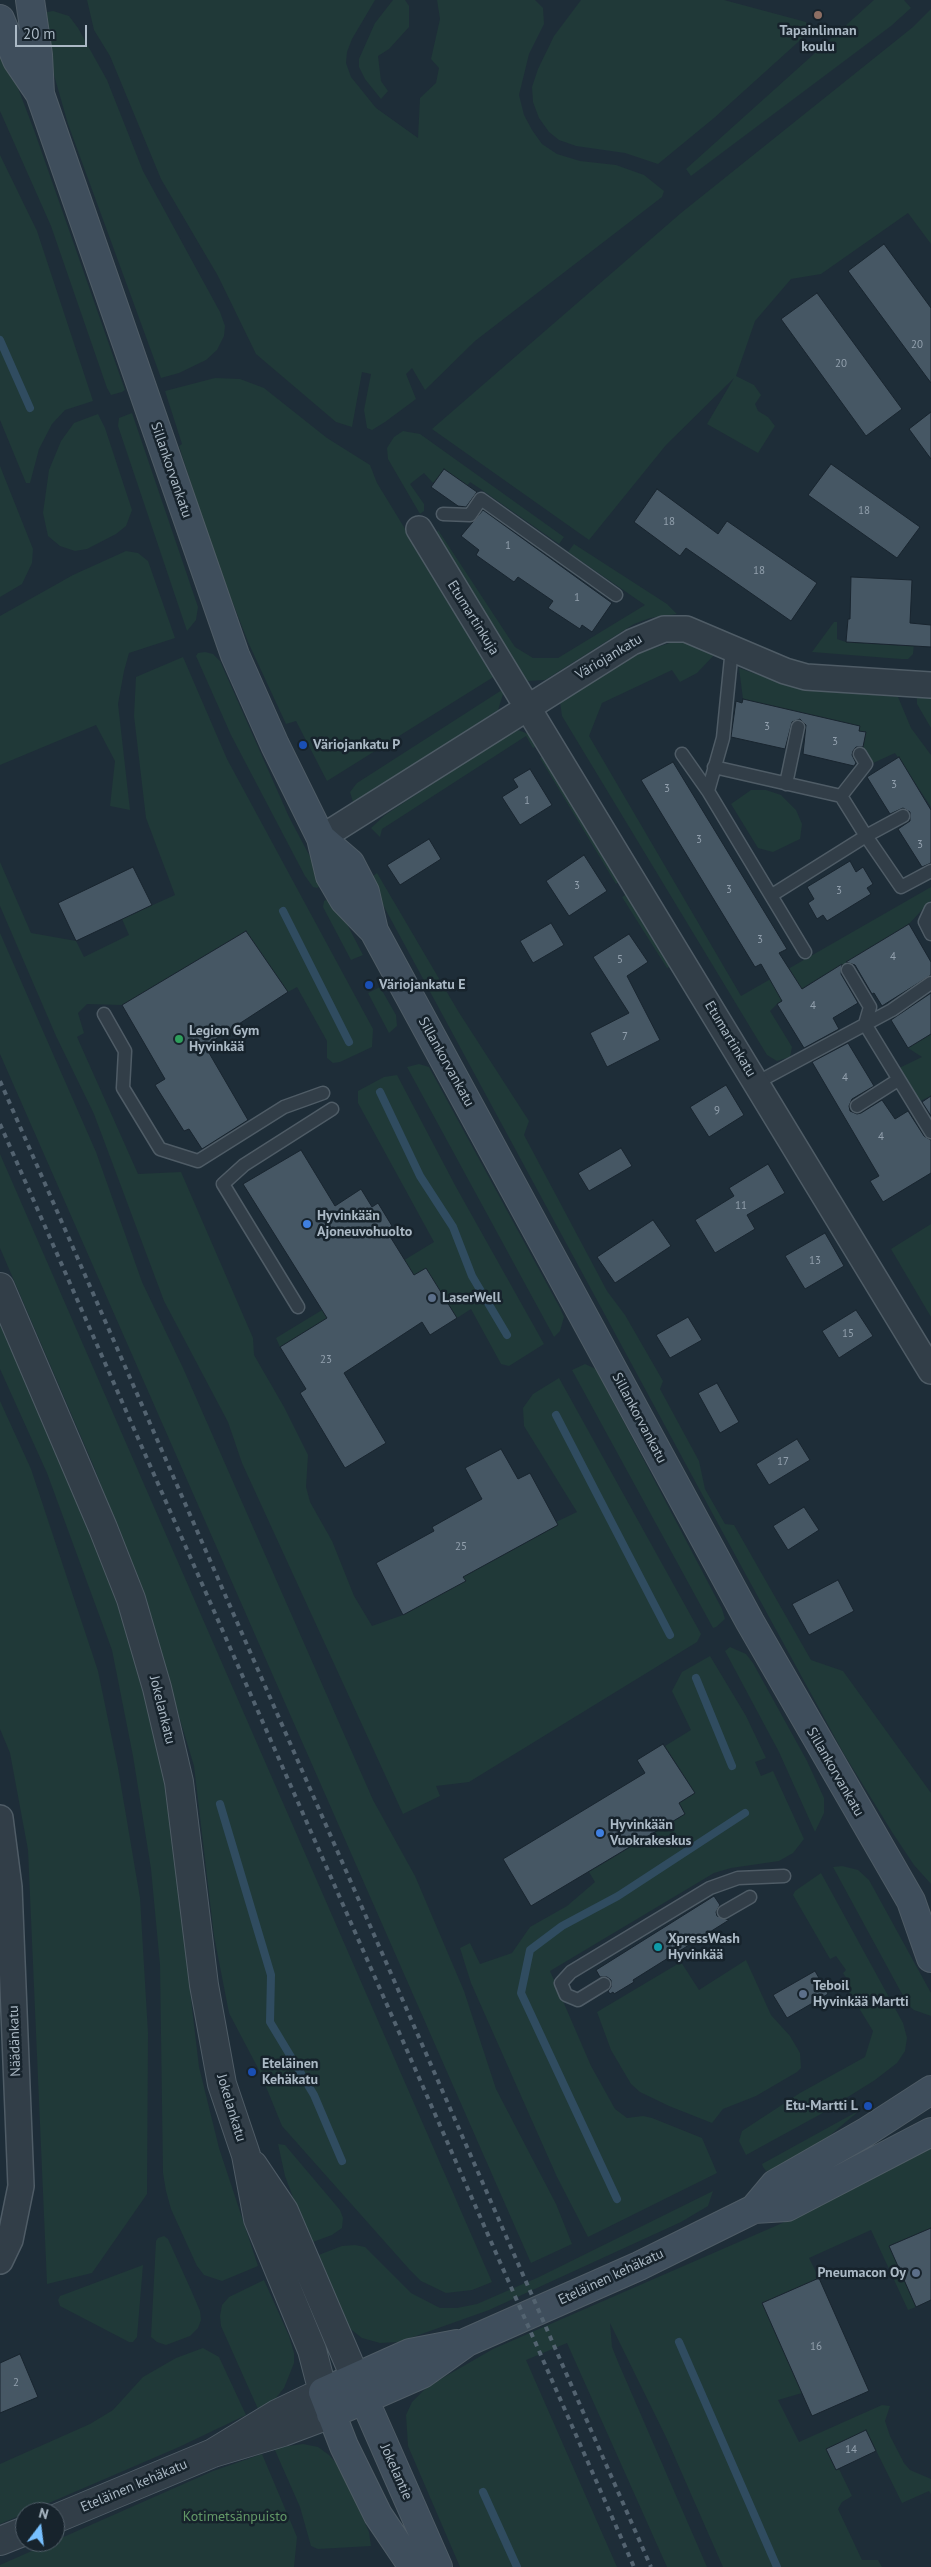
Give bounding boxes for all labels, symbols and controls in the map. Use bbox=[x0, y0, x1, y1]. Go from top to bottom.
marker: Tapainlinnan koulu bbox=[812, 9, 824, 21]
scale bar bbox=[18, 15, 90, 47]
place label: Tapainlinnan koulu bbox=[779, 23, 857, 56]
text: 20 m bbox=[23, 24, 56, 43]
house number: 20 bbox=[911, 338, 923, 352]
house number: 20 bbox=[835, 357, 847, 371]
street label: Sillankorvankatu bbox=[147, 420, 195, 520]
house number: 18 bbox=[858, 504, 870, 518]
house number: 18 bbox=[663, 515, 675, 529]
house number: 1 bbox=[505, 539, 511, 553]
house number: 18 bbox=[753, 564, 765, 578]
street label: Etumartinkuja bbox=[444, 578, 502, 658]
house number: 1 bbox=[574, 591, 580, 605]
street label: Väriojankatu bbox=[573, 631, 645, 683]
house number: 3 bbox=[764, 720, 770, 734]
house number: 3 bbox=[832, 735, 838, 749]
place label: Väriojankatu P bbox=[313, 737, 400, 753]
marker: Väriojankatu P bbox=[297, 739, 309, 751]
house number: 3 bbox=[891, 778, 897, 792]
house number: 3 bbox=[664, 782, 670, 796]
house number: 1 bbox=[524, 794, 530, 808]
house number: 3 bbox=[696, 833, 702, 847]
house number: 3 bbox=[917, 838, 923, 852]
house number: 3 bbox=[574, 879, 580, 893]
house number: 3 bbox=[726, 883, 732, 897]
house number: 3 bbox=[836, 884, 842, 898]
house number: 3 bbox=[757, 933, 763, 947]
house number: 4 bbox=[890, 950, 896, 964]
house number: 5 bbox=[617, 953, 623, 967]
place label: Väriojankatu E bbox=[379, 977, 466, 993]
marker: Väriojankatu E bbox=[363, 979, 375, 991]
street label: Etumartinkatu bbox=[701, 998, 759, 1080]
house number: 4 bbox=[810, 999, 816, 1013]
street label: Sillankorvankatu bbox=[414, 1014, 478, 1110]
place label: Legion Gym Hyvinkää bbox=[189, 1023, 259, 1056]
house number: 7 bbox=[622, 1030, 628, 1044]
marker: Legion Gym Hyvinkää bbox=[173, 1033, 185, 1045]
house number: 4 bbox=[842, 1071, 848, 1085]
house number: 9 bbox=[714, 1104, 720, 1118]
house number: 4 bbox=[878, 1130, 884, 1144]
house number: 11 bbox=[735, 1199, 747, 1213]
place label: Hyvinkään Ajoneuvohuolto bbox=[317, 1208, 412, 1240]
marker: Hyvinkään Ajoneuvohuolto bbox=[301, 1218, 313, 1230]
house number: 13 bbox=[809, 1254, 821, 1268]
place label: LaserWell bbox=[442, 1290, 501, 1306]
marker: LaserWell bbox=[426, 1292, 438, 1304]
house number: 15 bbox=[842, 1327, 854, 1341]
house number: 23 bbox=[320, 1353, 332, 1367]
street label: Sillankorvankatu bbox=[608, 1370, 670, 1466]
house number: 17 bbox=[777, 1455, 789, 1469]
house number: 25 bbox=[455, 1540, 467, 1554]
street label: Jokelankatu bbox=[145, 1674, 179, 1746]
street label: Sillankorvankatu bbox=[803, 1724, 867, 1820]
place label: Hyvinkään Vuokrakeskus bbox=[610, 1817, 691, 1850]
marker: Hyvinkään Vuokrakeskus bbox=[594, 1827, 606, 1839]
place label: XpressWash Hyvinkää bbox=[668, 1931, 740, 1964]
marker: XpressWash Hyvinkää bbox=[652, 1941, 664, 1953]
place label: Teboil Hyvinkää Martti bbox=[813, 1978, 909, 2010]
marker: Teboil Hyvinkää Martti bbox=[797, 1988, 809, 2000]
street label: Näädänkatu bbox=[5, 2005, 25, 2077]
place label: Eteläinen Kehäkatu bbox=[262, 2056, 318, 2088]
marker: Eteläinen Kehäkatu bbox=[246, 2066, 258, 2078]
street label: Jokelankatu bbox=[213, 2072, 249, 2144]
place label: Etu-Martti L bbox=[786, 2098, 858, 2114]
marker: Etu-Martti L bbox=[862, 2100, 874, 2112]
street label: Eteläinen kehäkatu bbox=[556, 2245, 666, 2309]
place label: Pneumacon Oy bbox=[817, 2265, 906, 2281]
marker: Pneumacon Oy bbox=[910, 2267, 922, 2279]
house number: 16 bbox=[810, 2340, 822, 2354]
house number: 2 bbox=[13, 2376, 19, 2390]
street label: Jokelantie bbox=[376, 2441, 416, 2503]
house number: 14 bbox=[845, 2443, 857, 2457]
street label: Eteläinen kehäkatu bbox=[78, 2456, 190, 2516]
north arrow bbox=[15, 2502, 65, 2552]
text: N bbox=[37, 2504, 50, 2523]
park label: Kotimetsänpuisto bbox=[183, 2509, 287, 2525]

